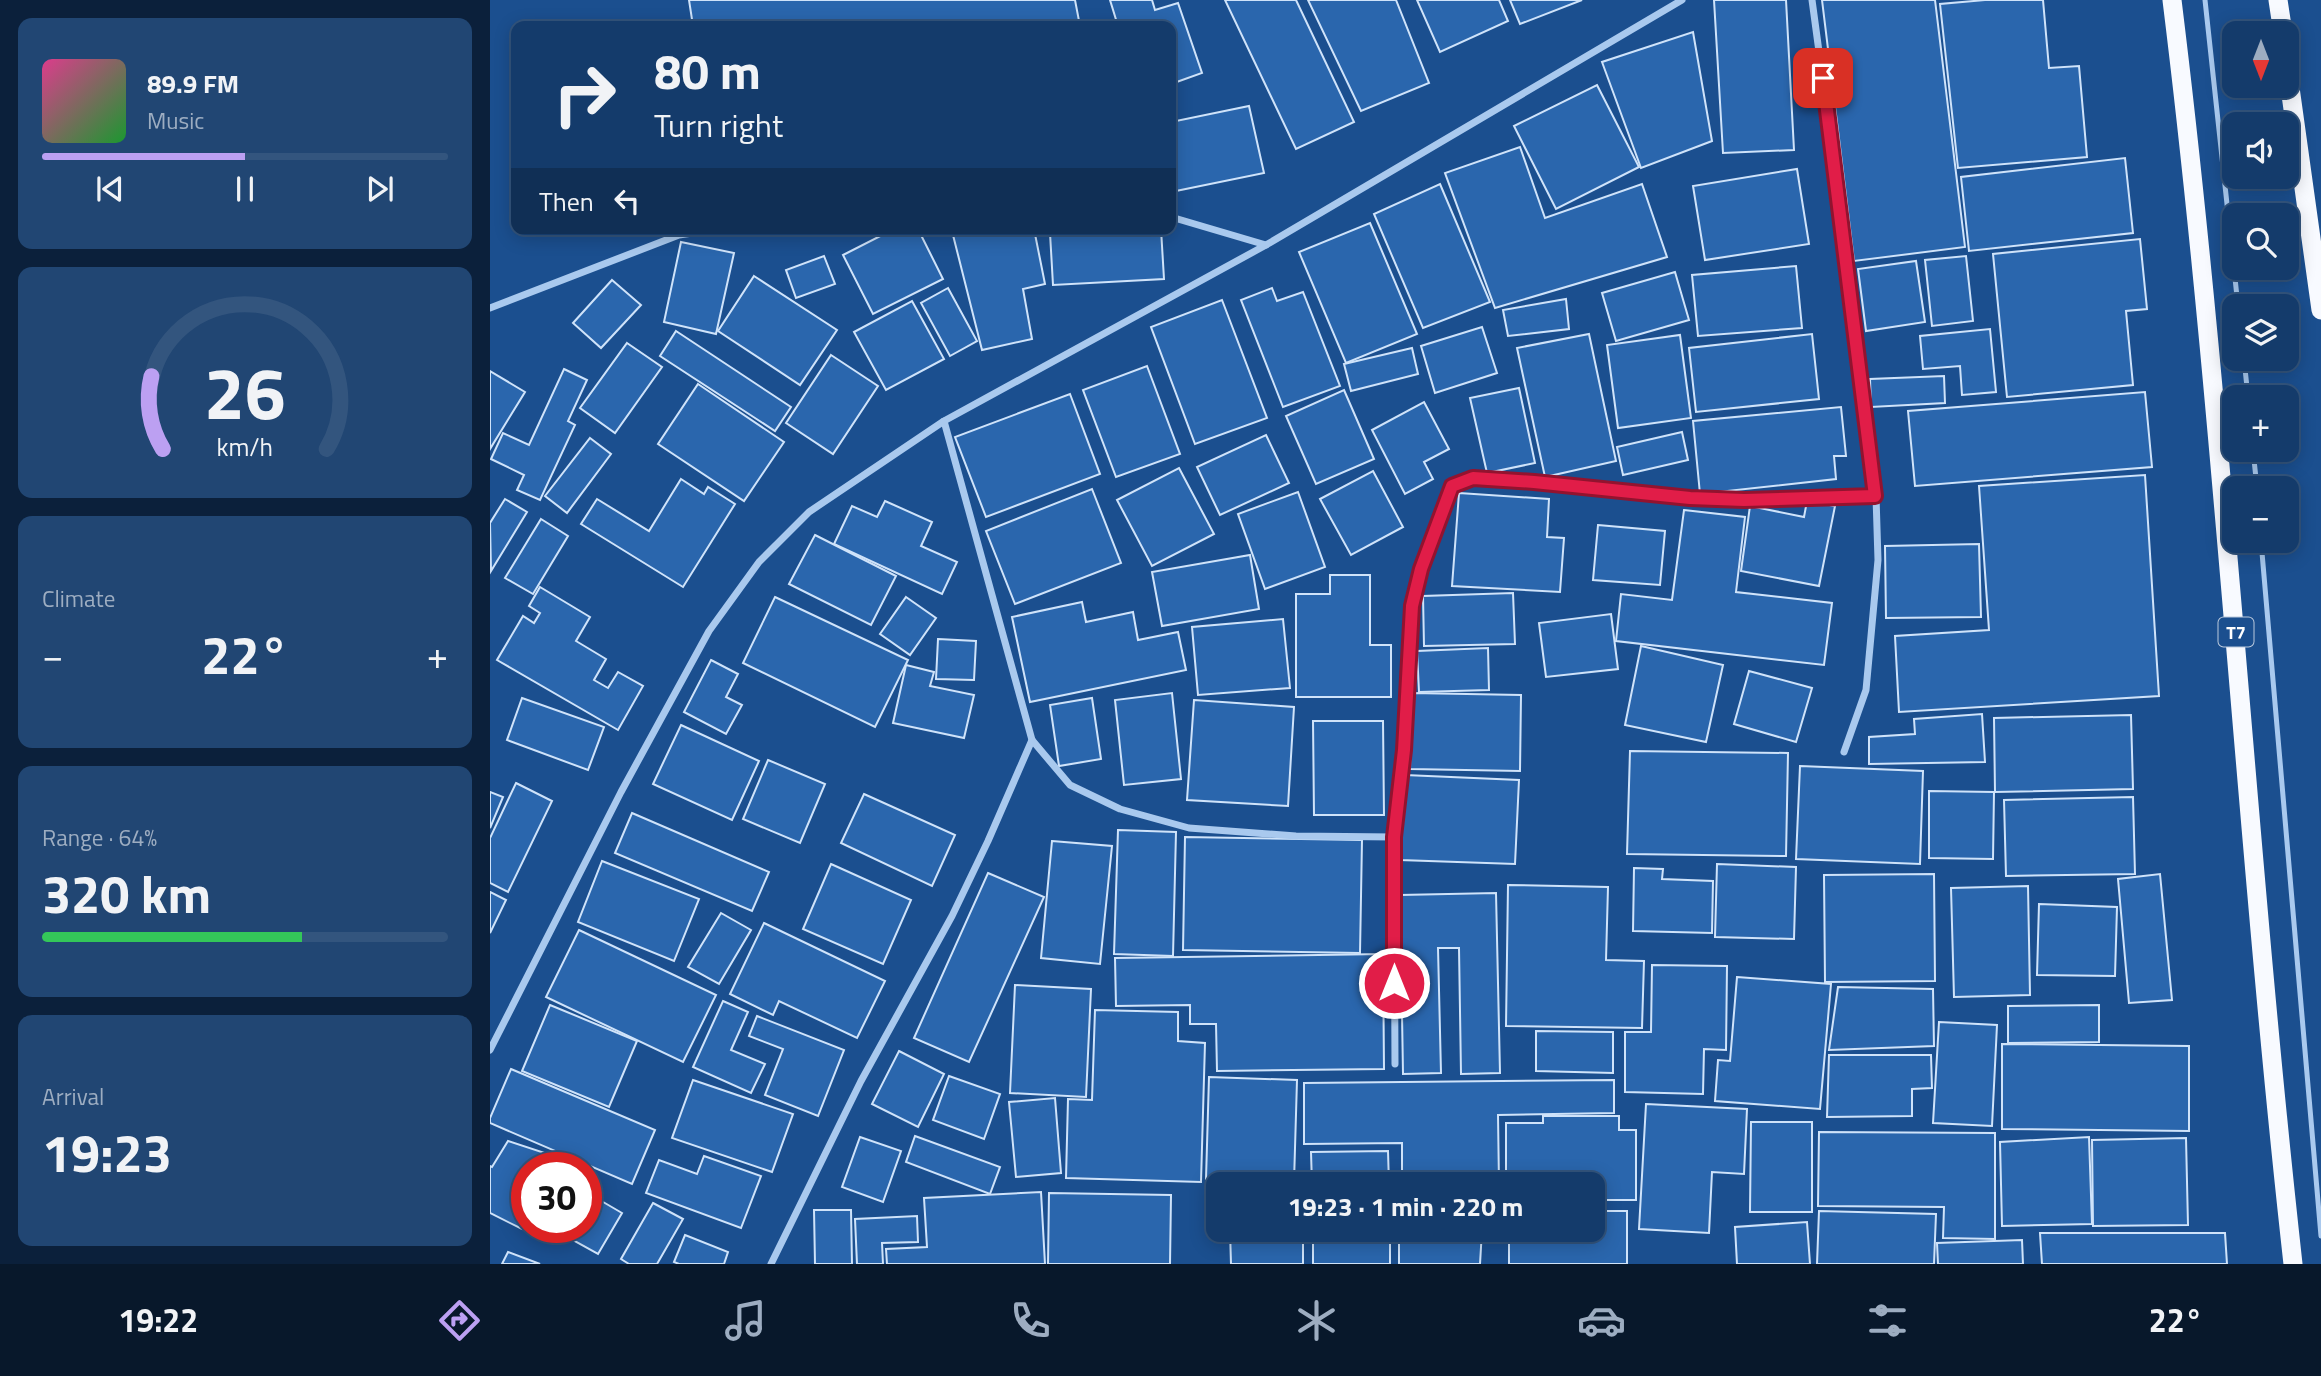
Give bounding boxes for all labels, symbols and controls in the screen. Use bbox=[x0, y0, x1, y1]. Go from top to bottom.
north arrow bbox=[2222, 21, 2300, 98]
map controls bbox=[2222, 21, 2299, 553]
text: 80 m bbox=[654, 33, 761, 108]
pin bbox=[1793, 48, 1853, 108]
icon: right bbox=[539, 49, 630, 140]
icon: arrive bbox=[1804, 59, 1842, 97]
text: 89.9 FM bbox=[147, 64, 239, 103]
text: Turn right bbox=[654, 101, 783, 149]
text: Music bbox=[147, 103, 204, 138]
button: sound bbox=[2222, 112, 2299, 189]
icon: previous bbox=[91, 170, 129, 208]
icon: pause bbox=[226, 170, 264, 208]
icon: next bbox=[361, 170, 399, 208]
text: Then bbox=[539, 182, 594, 221]
icon: left bbox=[608, 182, 646, 220]
button: search bbox=[2222, 203, 2299, 280]
button: layers bbox=[2222, 294, 2299, 371]
text: 26 bbox=[204, 337, 286, 447]
button: + bbox=[2222, 385, 2299, 462]
text: km/h bbox=[217, 428, 273, 466]
button: − bbox=[2222, 476, 2299, 553]
text: Climate bbox=[42, 581, 115, 616]
text: 22° bbox=[201, 615, 289, 694]
road number: T7 bbox=[2218, 618, 2254, 646]
text: − bbox=[42, 626, 63, 684]
text: + bbox=[427, 626, 448, 684]
text: Range · 64% bbox=[42, 820, 157, 855]
text: 320 km bbox=[42, 854, 211, 933]
position arrow bbox=[1357, 946, 1431, 1020]
text: Arrival bbox=[42, 1079, 104, 1114]
text: 19:23 bbox=[42, 1113, 172, 1192]
speed limit sign: 30 bbox=[511, 1152, 602, 1243]
text: 19:23 · 1 min · 220 m bbox=[1288, 1187, 1523, 1226]
text: 19:22 bbox=[118, 1296, 198, 1344]
icon: directions bbox=[435, 1296, 484, 1345]
icon: music bbox=[721, 1296, 770, 1345]
icon: phone bbox=[1006, 1296, 1055, 1345]
icon: climate bbox=[1292, 1296, 1341, 1345]
icon: car bbox=[1577, 1296, 1626, 1345]
icon: filters bbox=[1863, 1296, 1912, 1345]
text: 22° bbox=[2149, 1296, 2203, 1344]

